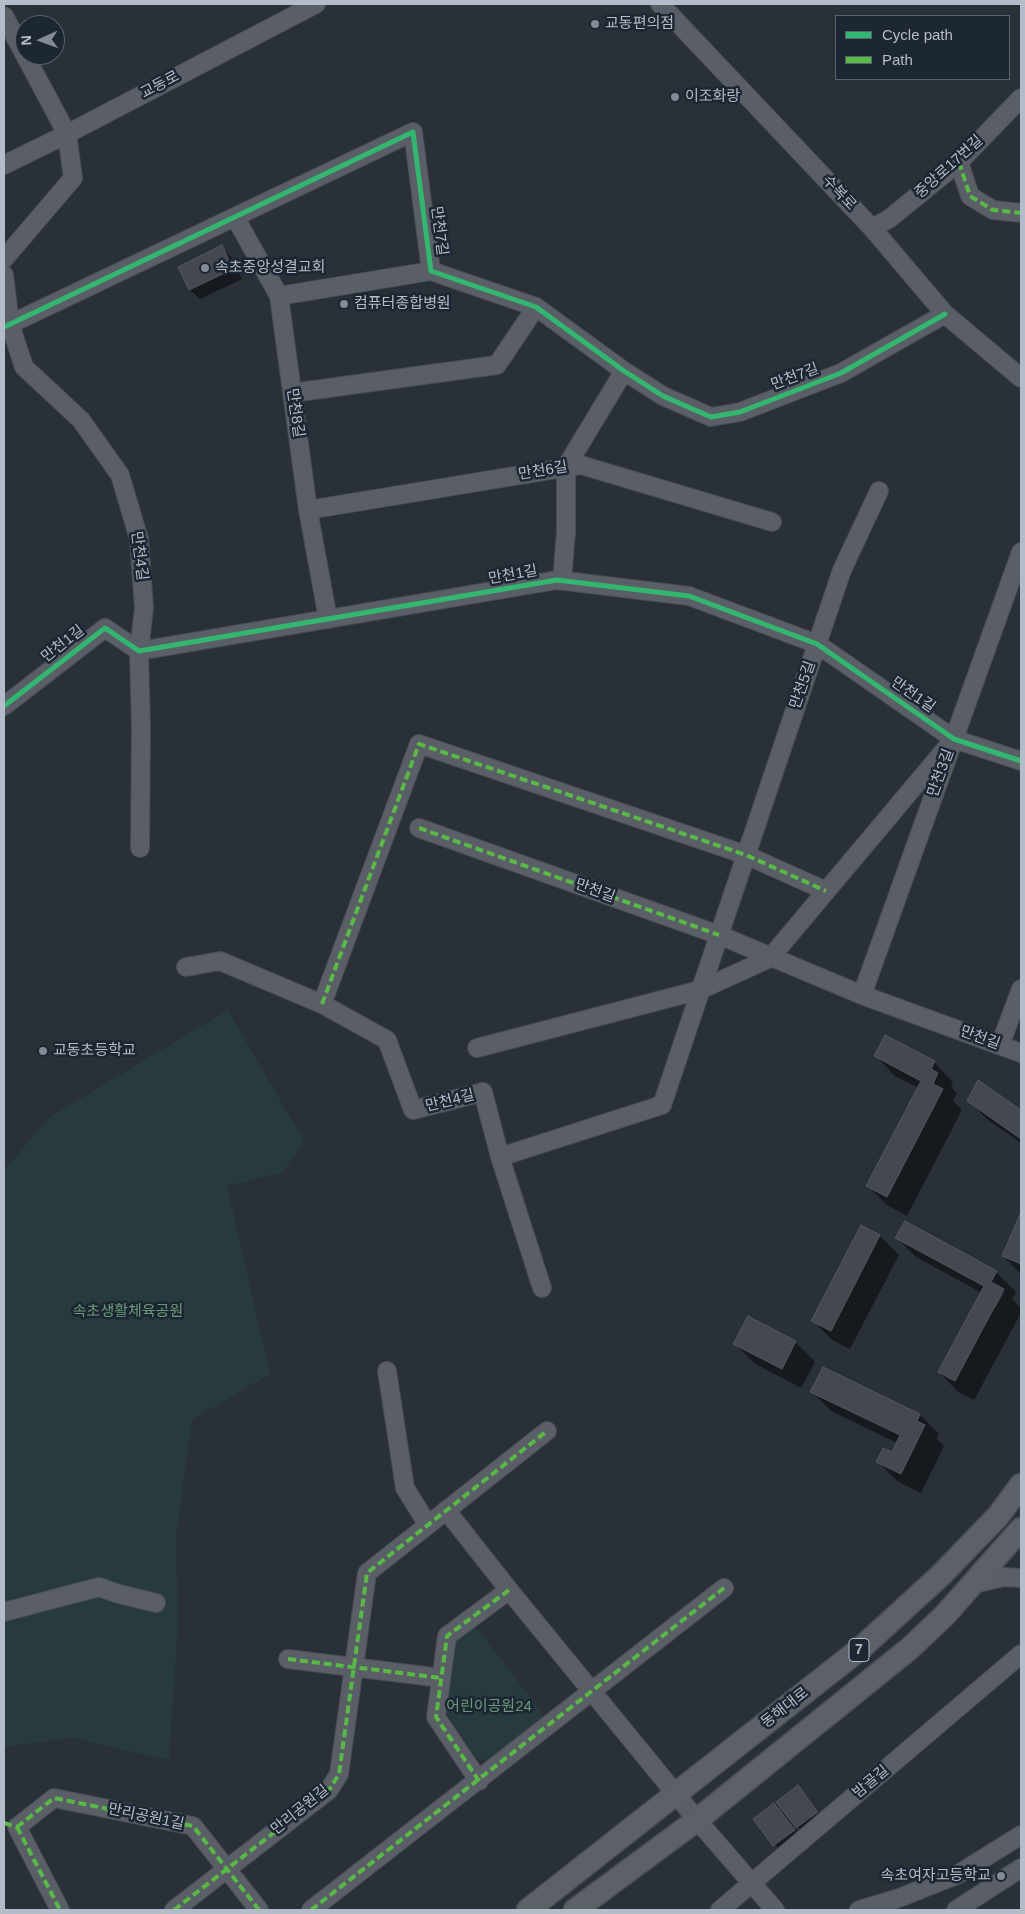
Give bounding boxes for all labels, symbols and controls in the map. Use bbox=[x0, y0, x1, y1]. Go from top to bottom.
north arrow bbox=[15, 15, 65, 65]
place label: 교동편의점 bbox=[605, 15, 674, 33]
legend bbox=[835, 15, 1010, 80]
marker: 교동편의점 bbox=[589, 18, 601, 30]
text: Cycle path bbox=[882, 26, 953, 43]
text: N bbox=[18, 35, 34, 46]
text: Path bbox=[882, 51, 913, 68]
street label: 교동로 bbox=[137, 67, 183, 103]
place label: 이조화랑 bbox=[685, 88, 740, 106]
marker: 이조화랑 bbox=[669, 91, 681, 103]
street label: 중앙로17번길 bbox=[911, 132, 987, 202]
street label: 수복로 bbox=[818, 172, 860, 214]
street label: 만천7길 bbox=[427, 205, 451, 257]
place label: 속초중앙성결교회 bbox=[215, 259, 325, 277]
marker: 속초중앙성결교회 bbox=[199, 262, 211, 274]
place label: 컴퓨터종합병원 bbox=[354, 295, 451, 313]
marker: 컴퓨터종합병원 bbox=[338, 298, 350, 310]
street label: 만천7길 bbox=[769, 360, 821, 394]
street label: 만천8길 bbox=[283, 387, 307, 439]
street label: 만천6길 bbox=[517, 458, 569, 484]
street label: 만천4길 bbox=[127, 530, 151, 582]
street label: 만천1길 bbox=[487, 562, 539, 588]
street label: 만천1길 bbox=[38, 622, 88, 666]
street label: 만천5길 bbox=[786, 659, 820, 711]
street label: 만천1길 bbox=[887, 673, 939, 717]
street label: 만천3길 bbox=[924, 747, 958, 799]
street label: 만천길 bbox=[572, 875, 618, 907]
street label: 만천길 bbox=[957, 1022, 1003, 1054]
place label: 교동초등학교 bbox=[53, 1042, 136, 1060]
marker: 교동초등학교 bbox=[37, 1045, 49, 1057]
street label: 만천4길 bbox=[424, 1086, 476, 1116]
park label: 속초생활체육공원 bbox=[73, 1303, 183, 1321]
road number: 7 bbox=[849, 1638, 869, 1662]
street label: 동해대로 bbox=[758, 1684, 812, 1732]
park label: 어린이공원24 bbox=[446, 1698, 532, 1716]
street label: 밤골길 bbox=[849, 1762, 893, 1802]
street label: 만리공원길 bbox=[268, 1781, 332, 1839]
street label: 만리공원1길 bbox=[106, 1800, 186, 1834]
place label: 속초여자고등학교 bbox=[881, 1867, 991, 1885]
marker: 속초여자고등학교 bbox=[995, 1870, 1007, 1882]

